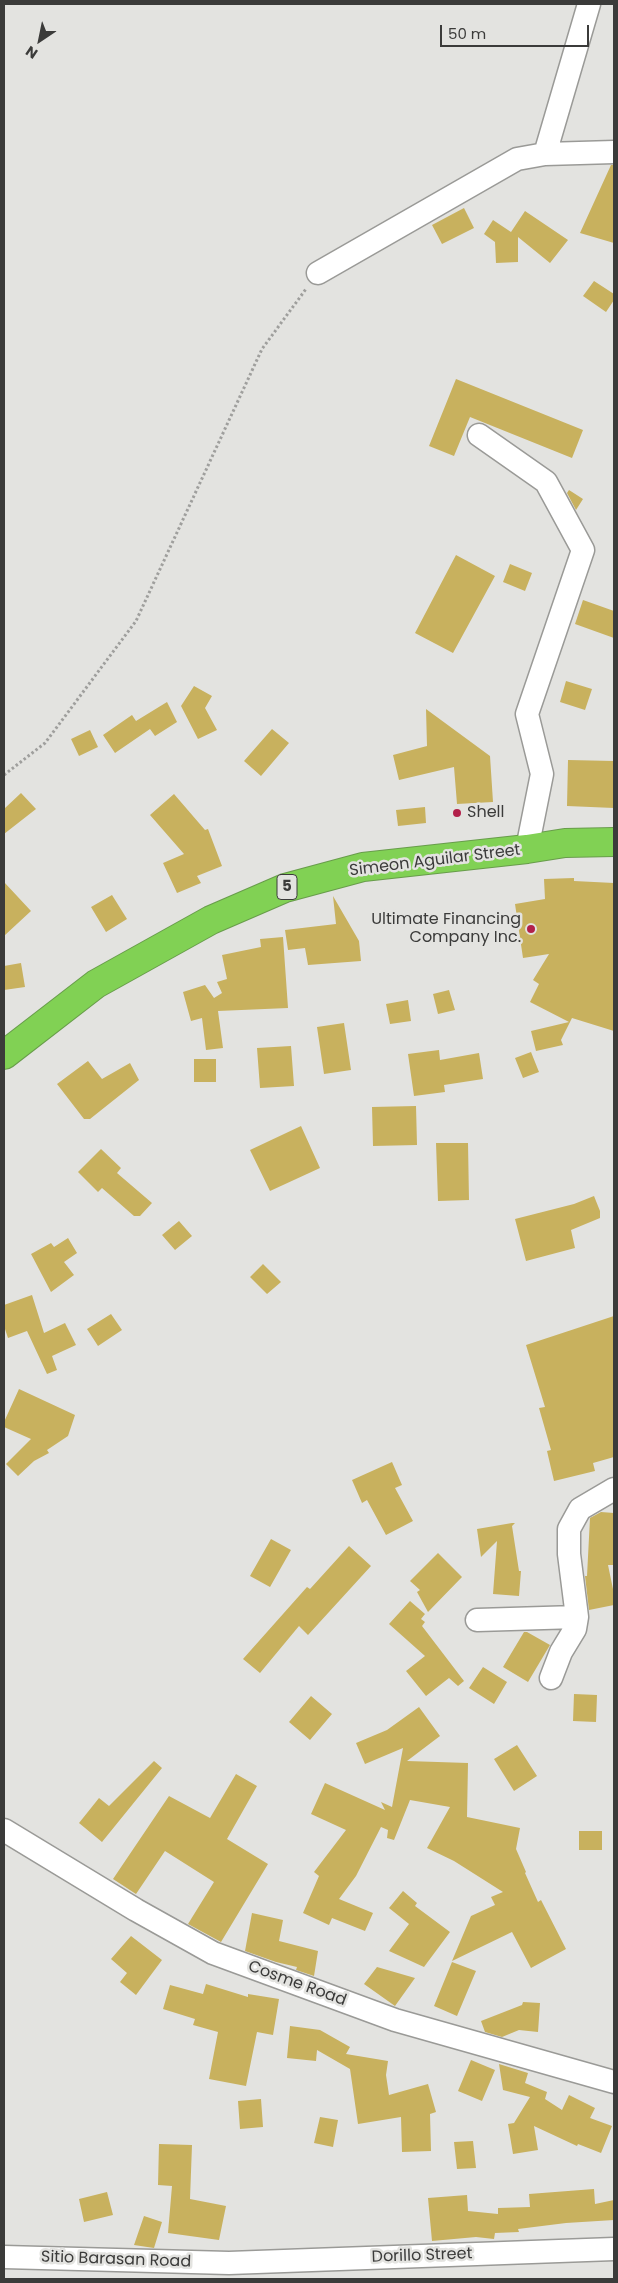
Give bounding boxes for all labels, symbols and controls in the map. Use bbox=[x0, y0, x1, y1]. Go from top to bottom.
north arrow bbox=[15, 15, 65, 65]
scale bar bbox=[443, 15, 592, 47]
text: 50 m bbox=[448, 23, 486, 44]
text: N bbox=[22, 41, 42, 64]
place label: Shell bbox=[467, 803, 504, 823]
marker: Shell bbox=[451, 807, 463, 819]
street label: Simeon Aguilar Street bbox=[348, 841, 522, 881]
road number: 5 bbox=[277, 874, 297, 900]
place label: Ultimate Financing Company Inc. bbox=[371, 910, 521, 948]
marker: Ultimate Financing Company Inc. bbox=[525, 923, 537, 935]
street label: Cosme Road bbox=[245, 1957, 349, 2011]
street label: Dorillo Street bbox=[371, 2245, 473, 2267]
street label: Sitio Barasan Road bbox=[41, 2248, 191, 2272]

